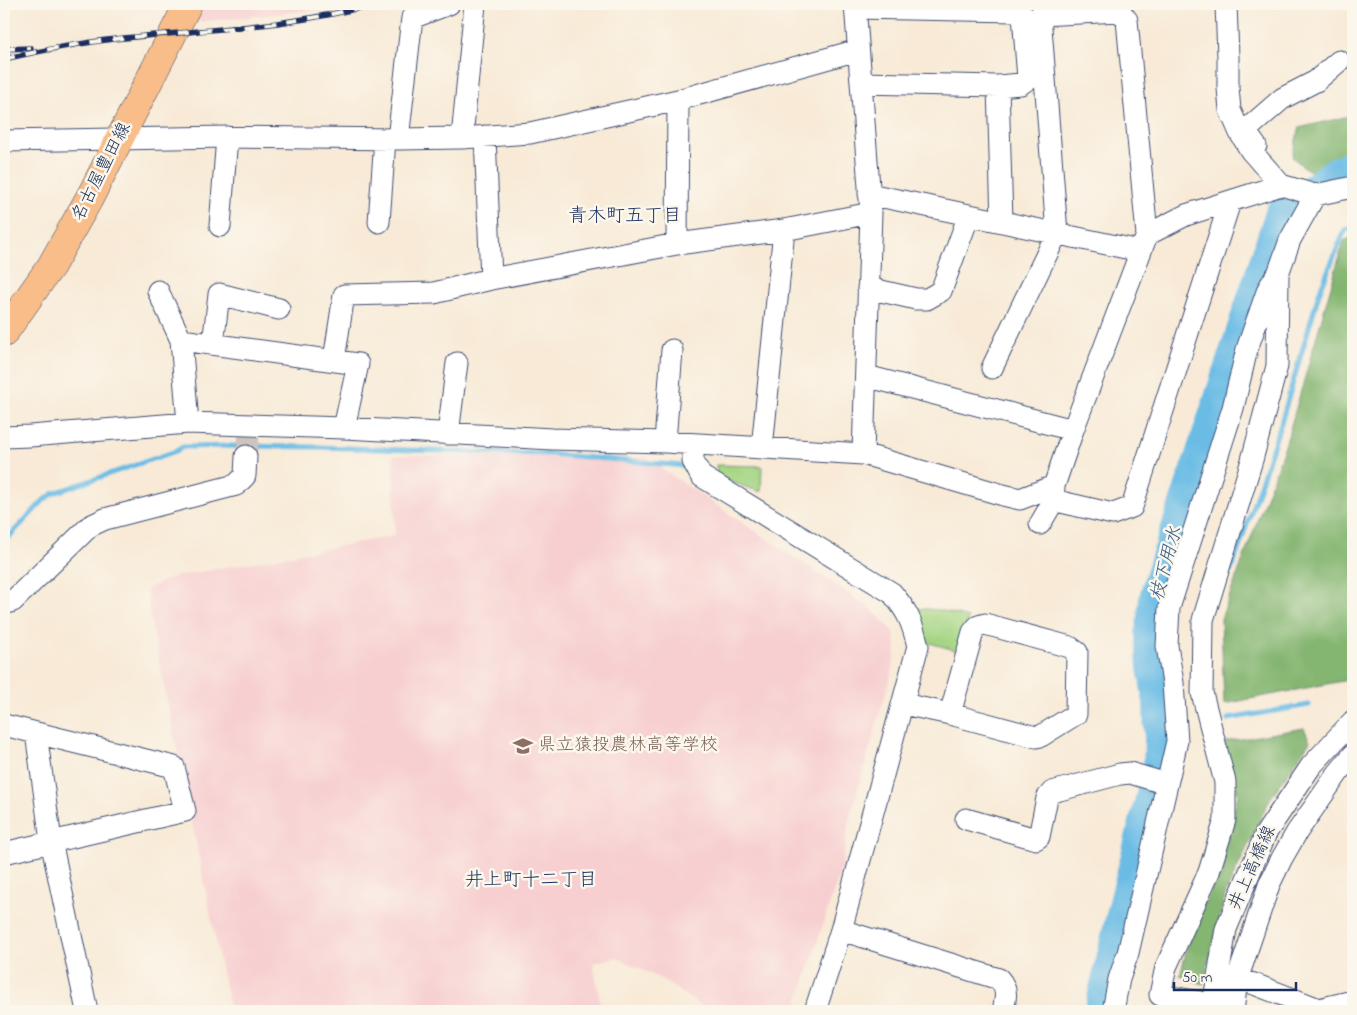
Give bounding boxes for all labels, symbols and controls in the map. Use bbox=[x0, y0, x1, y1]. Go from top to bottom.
street label: 名古屋豊田線 bbox=[66, 118, 138, 226]
district label: 青木町五丁目 bbox=[568, 203, 682, 230]
water label: 枝下用水 bbox=[1144, 524, 1190, 604]
place label: 県立猿投農林高等学校 bbox=[538, 733, 718, 759]
school or university icon: 県立猿投農林高等学校 bbox=[512, 735, 534, 757]
street label: 井上高橋線 bbox=[1223, 822, 1283, 914]
district label: 井上町十二丁目 bbox=[464, 867, 598, 894]
scale bar bbox=[1174, 960, 1297, 992]
text: 50 m bbox=[1182, 967, 1213, 989]

